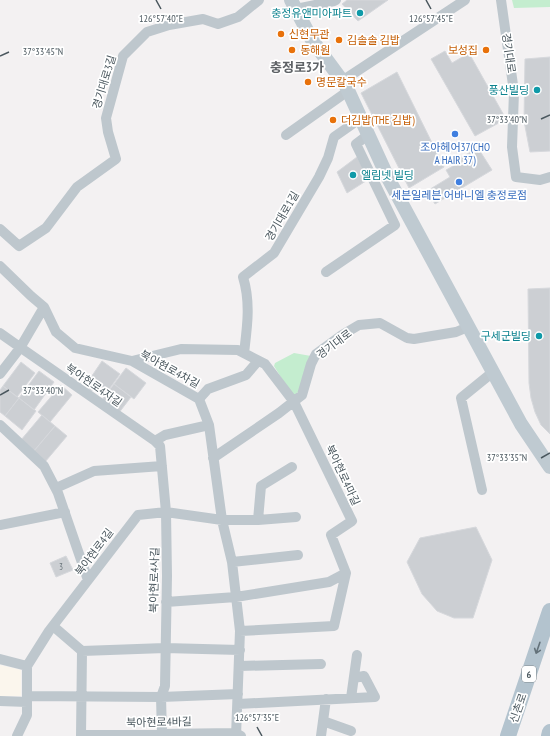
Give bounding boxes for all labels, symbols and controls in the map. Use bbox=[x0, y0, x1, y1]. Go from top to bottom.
place label: 충정유앤미아파트 bbox=[271, 6, 352, 20]
marker: 충정유앤미아파트 bbox=[355, 8, 365, 18]
text: 126°57'40"E bbox=[139, 12, 183, 25]
text: 126°57'45"E bbox=[409, 12, 453, 25]
place label: 신현무관 bbox=[289, 27, 329, 41]
marker: 신현무관 bbox=[276, 29, 286, 39]
street label: 경기대로 bbox=[499, 32, 519, 74]
place label: 김솔솔 김밥 bbox=[347, 33, 400, 47]
marker: 김솔솔 김밥 bbox=[334, 35, 344, 45]
place label: 동해원 bbox=[300, 43, 330, 57]
place label: 보성집 bbox=[448, 43, 478, 57]
text: 37°33'45"N bbox=[23, 45, 63, 58]
marker: 동해원 bbox=[287, 45, 297, 55]
marker: 보성집 bbox=[481, 45, 491, 55]
street label: 경기대로3길 bbox=[89, 53, 119, 111]
district label: 충정로3가 bbox=[270, 59, 324, 76]
place label: 명문칼국수 bbox=[316, 75, 367, 89]
marker: 명문칼국수 bbox=[303, 77, 313, 87]
place label: 풍산빌딩 bbox=[489, 83, 529, 97]
marker: 풍산빌딩 bbox=[532, 85, 542, 95]
place label: 더김밥(THE 김밥) bbox=[341, 113, 415, 127]
text: 37°33'40"N bbox=[487, 113, 527, 126]
marker: 더김밥(THE 김밥) bbox=[328, 115, 338, 125]
marker: 조아헤어37(CHO A HAIR 37) bbox=[450, 129, 460, 139]
place label: 조아헤어37(CHO A HAIR 37) bbox=[420, 140, 490, 167]
place label: 엘림넷 빌딩 bbox=[361, 168, 414, 182]
marker: 엘림넷 빌딩 bbox=[348, 170, 358, 180]
marker: 세븐일레븐 어바니엘 충정로점 bbox=[454, 177, 464, 187]
street label: 경기대로1길 bbox=[262, 188, 302, 244]
place label: 세븐일레븐 어바니엘 충정로점 bbox=[391, 188, 527, 202]
street label: 경기대로 bbox=[314, 326, 354, 362]
place label: 구세군빌딩 bbox=[480, 329, 531, 343]
marker: 구세군빌딩 bbox=[534, 331, 544, 341]
street label: 북아현로4차길 bbox=[138, 347, 202, 391]
street label: 북아현로4자길 bbox=[63, 360, 125, 410]
text: 37°33'40"N bbox=[23, 384, 63, 397]
street label: 북아현로4마길 bbox=[323, 442, 363, 508]
text: 37°33'35"N bbox=[487, 451, 527, 464]
street label: 북아현로4길 bbox=[72, 526, 116, 578]
street label: 북아현로4사길 bbox=[146, 547, 162, 613]
house number: 3 bbox=[59, 561, 63, 572]
one-way arrow bbox=[533, 642, 541, 654]
road number: 6 bbox=[522, 666, 536, 682]
street label: 신촌로 bbox=[506, 691, 530, 725]
text: 126°57'35"E bbox=[235, 711, 279, 724]
street label: 북아현로4바길 bbox=[126, 714, 192, 730]

